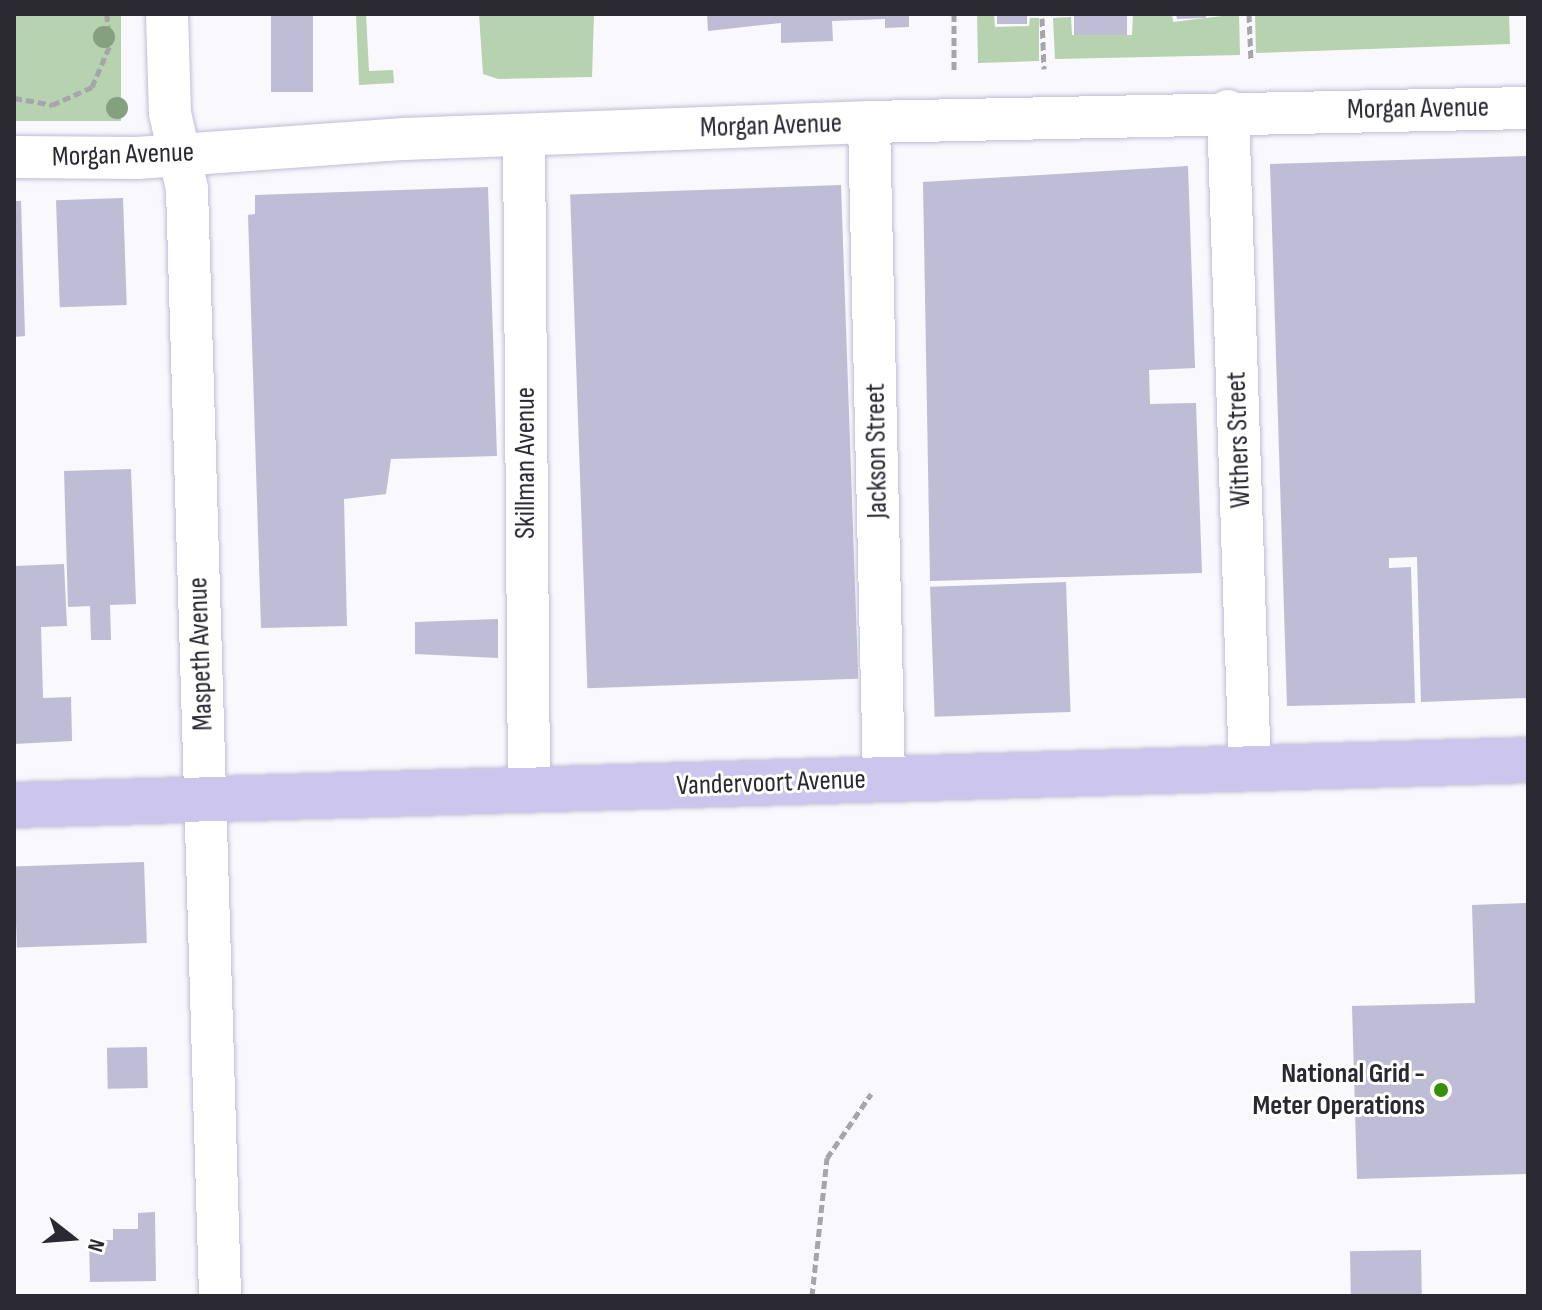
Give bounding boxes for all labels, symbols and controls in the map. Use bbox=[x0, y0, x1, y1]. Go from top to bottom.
street label: Morgan Avenue bbox=[1347, 91, 1489, 127]
street label: Morgan Avenue bbox=[699, 107, 843, 145]
street label: Morgan Avenue bbox=[51, 136, 195, 174]
street label: Withers Street bbox=[1220, 371, 1258, 509]
street label: Jackson Street bbox=[859, 383, 895, 519]
street label: Skillman Avenue bbox=[509, 387, 543, 539]
street label: Maspeth Avenue bbox=[182, 577, 220, 731]
street label: Vandervoort Avenue bbox=[676, 763, 866, 803]
place label: National Grid - Meter Operations bbox=[1253, 1057, 1425, 1123]
marker: National Grid - Meter Operations bbox=[1432, 1081, 1450, 1099]
north arrow bbox=[32, 1198, 112, 1278]
text: N bbox=[81, 1236, 110, 1255]

